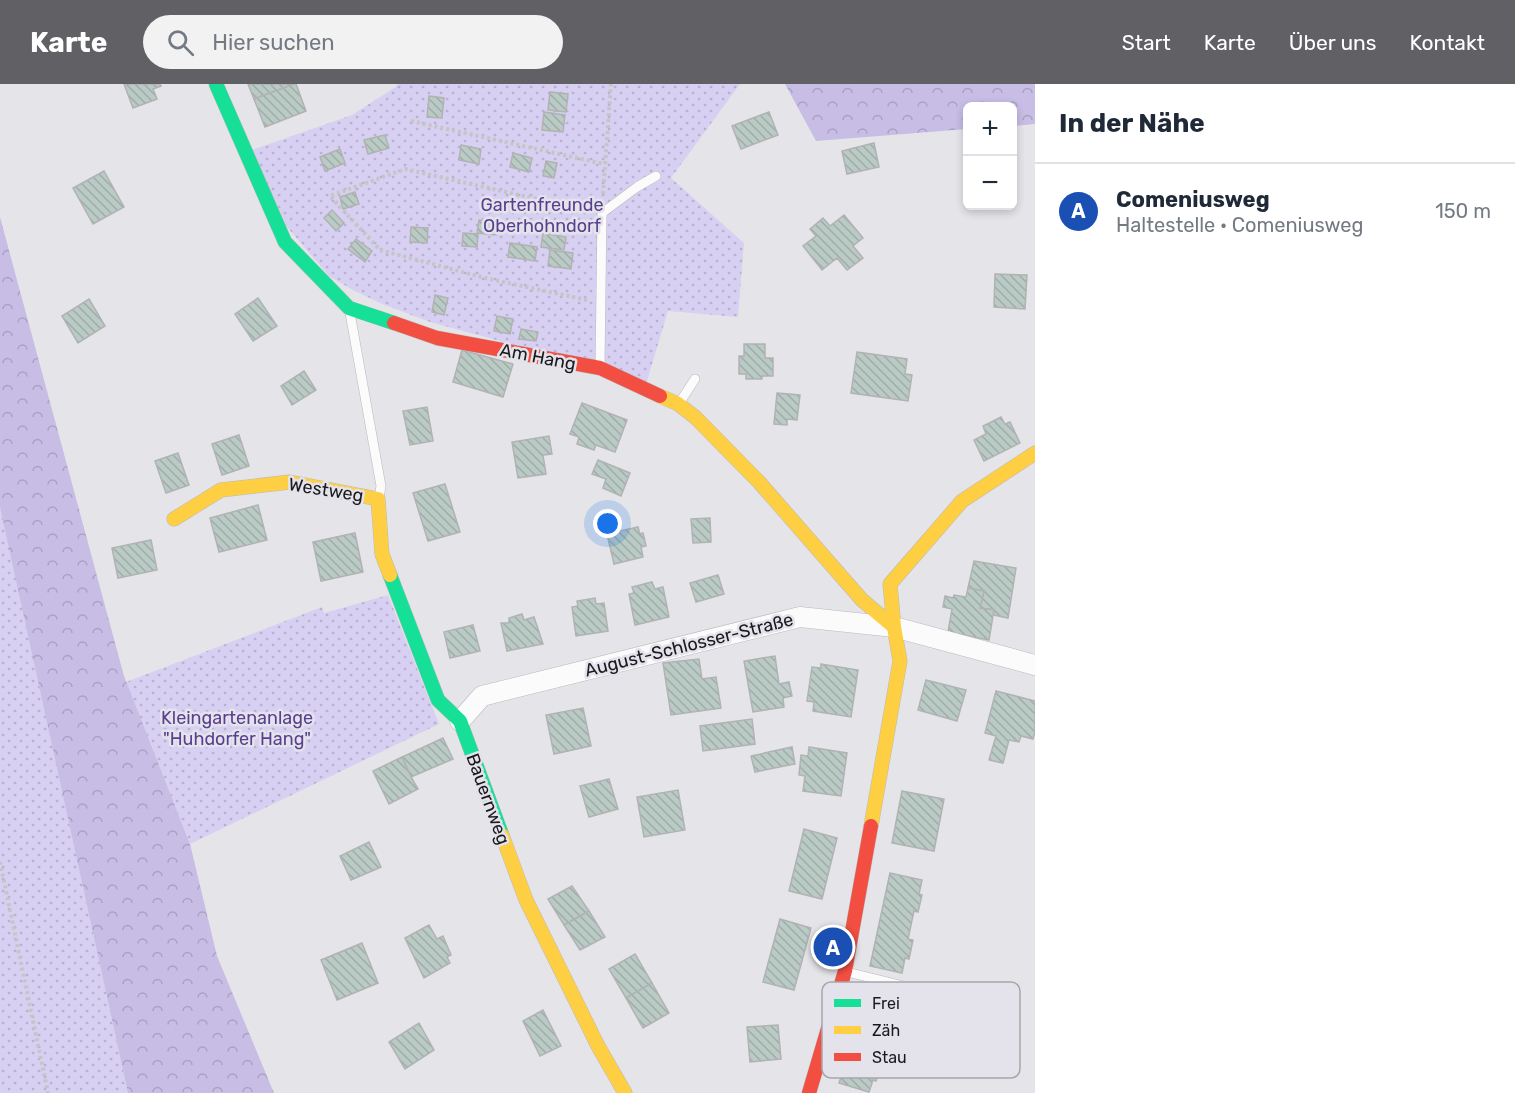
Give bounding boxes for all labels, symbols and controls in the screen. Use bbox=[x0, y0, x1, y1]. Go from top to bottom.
search box bbox=[143, 15, 563, 69]
text: Karte bbox=[30, 26, 107, 59]
icon: search bbox=[164, 26, 197, 59]
text: Hier suchen bbox=[212, 29, 335, 56]
text: Start bbox=[1122, 30, 1171, 55]
text: Karte bbox=[1204, 30, 1256, 55]
text: Über uns bbox=[1289, 30, 1377, 55]
text: Kontakt bbox=[1410, 30, 1485, 55]
map controls bbox=[963, 102, 1017, 210]
button: + bbox=[963, 102, 1017, 156]
text: In der Nähe bbox=[1059, 108, 1205, 139]
button: − bbox=[963, 156, 1017, 210]
text: Comeniusweg bbox=[1116, 186, 1270, 213]
park label: Gartenfreunde Oberhohndorf bbox=[480, 194, 604, 237]
text: A bbox=[1071, 199, 1086, 223]
text: 150 m bbox=[1435, 199, 1491, 223]
text: Haltestelle · Comeniusweg bbox=[1116, 213, 1363, 237]
street label: Am Hang bbox=[498, 339, 578, 375]
street label: Westweg bbox=[287, 473, 365, 507]
your location bbox=[593, 509, 622, 538]
street label: August-Schlosser-Straße bbox=[582, 608, 796, 682]
park label: Kleingartenanlage "Huhdorfer Hang" bbox=[161, 707, 313, 750]
street label: Bauernweg bbox=[461, 750, 515, 848]
pin: A bbox=[814, 924, 852, 970]
legend bbox=[822, 982, 1020, 1078]
text: Frei bbox=[872, 994, 900, 1013]
text: Zäh bbox=[872, 1021, 900, 1040]
text: Stau bbox=[872, 1048, 907, 1067]

